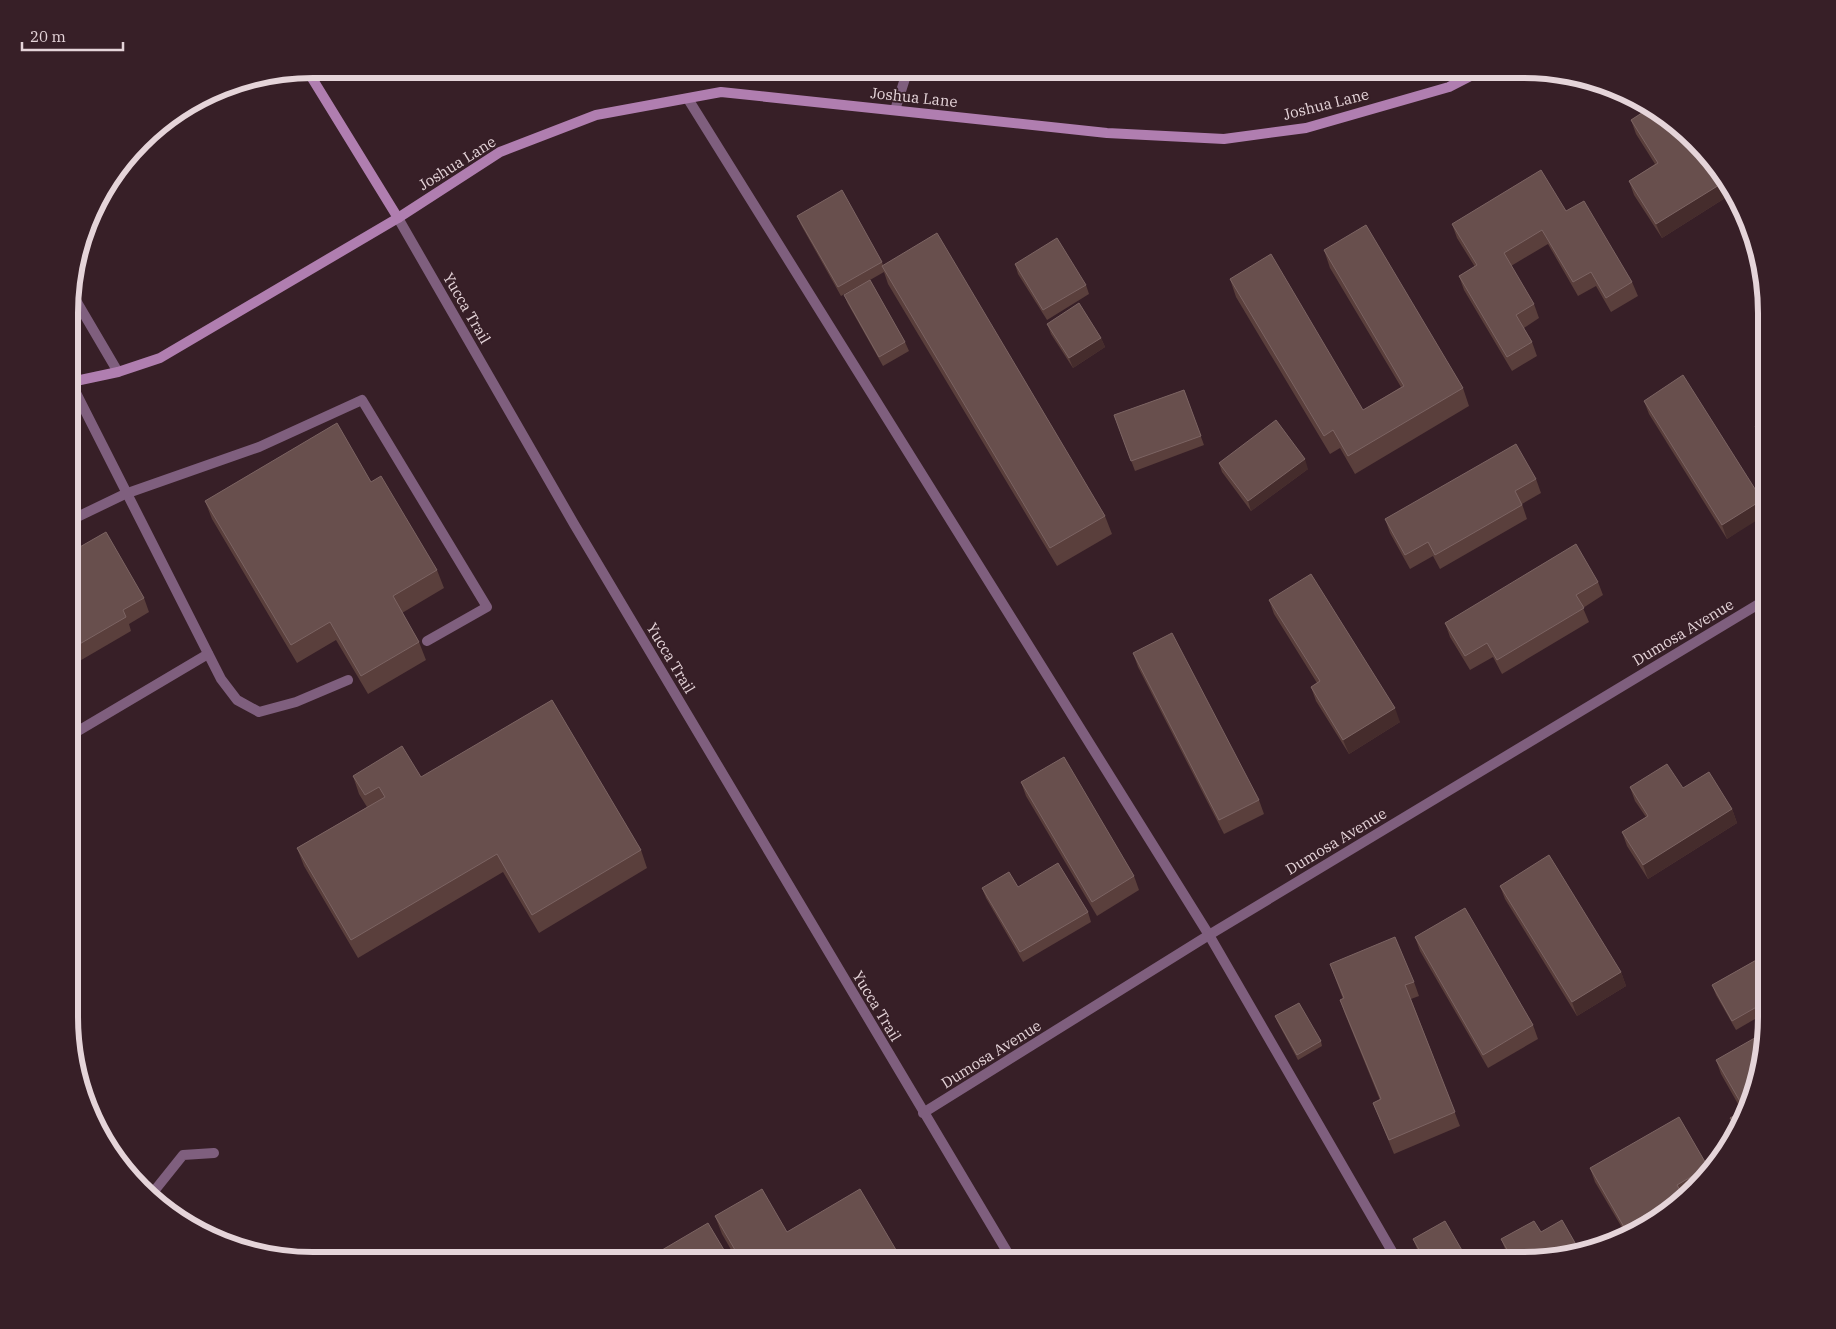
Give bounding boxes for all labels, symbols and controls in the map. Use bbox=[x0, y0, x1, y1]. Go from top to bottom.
scale bar bbox=[22, 20, 124, 52]
text: 20 m bbox=[30, 27, 66, 46]
street label: Joshua Lane bbox=[869, 83, 959, 111]
street label: Joshua Lane bbox=[1281, 84, 1371, 124]
street label: Joshua Lane bbox=[415, 132, 499, 194]
street label: Yucca Trail bbox=[439, 269, 495, 347]
street label: Dumosa Avenue bbox=[1629, 594, 1737, 670]
street label: Yucca Trail bbox=[643, 619, 699, 697]
street label: Dumosa Avenue bbox=[1282, 803, 1390, 879]
street label: Yucca Trail bbox=[849, 967, 905, 1045]
street label: Dumosa Avenue bbox=[937, 1016, 1045, 1092]

